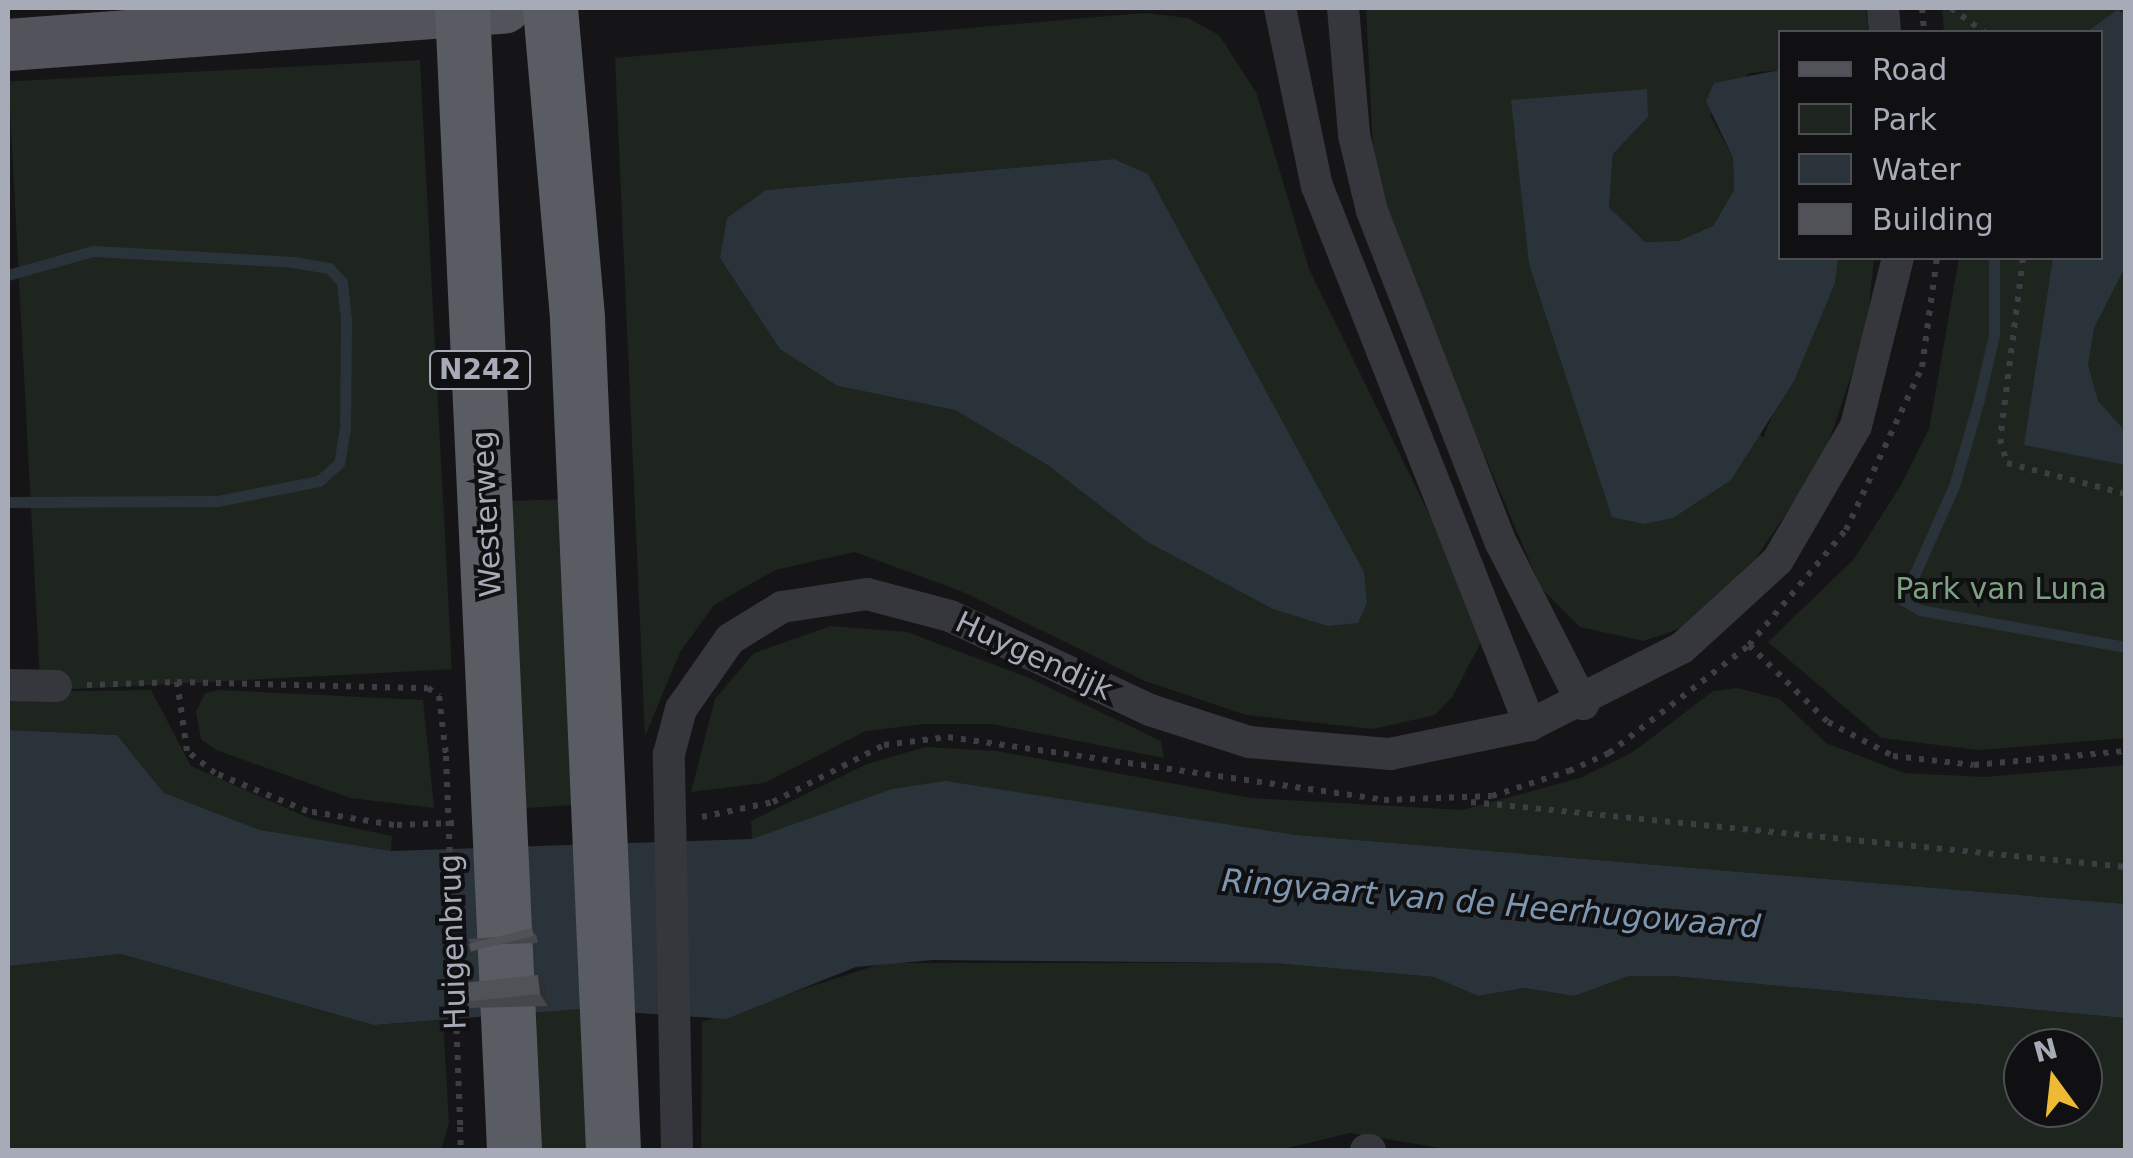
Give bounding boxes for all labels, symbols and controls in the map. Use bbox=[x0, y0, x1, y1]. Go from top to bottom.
legend bbox=[1778, 30, 2103, 260]
text: Road bbox=[1872, 52, 1947, 87]
text: Park bbox=[1872, 102, 1937, 137]
text: Water bbox=[1872, 152, 1961, 187]
text: Building bbox=[1872, 202, 1994, 237]
road number: N242 bbox=[428, 347, 532, 393]
street label: Westerweg bbox=[465, 430, 509, 598]
park label: Park van Luna bbox=[1895, 571, 2107, 607]
street label: Huygendijk bbox=[950, 604, 1118, 708]
street label: Huigenbrug bbox=[432, 853, 474, 1031]
water label: Ringvaart van de Heerhugowaard bbox=[1220, 861, 1762, 947]
north arrow bbox=[2003, 1028, 2103, 1128]
text: N bbox=[2030, 1032, 2061, 1069]

